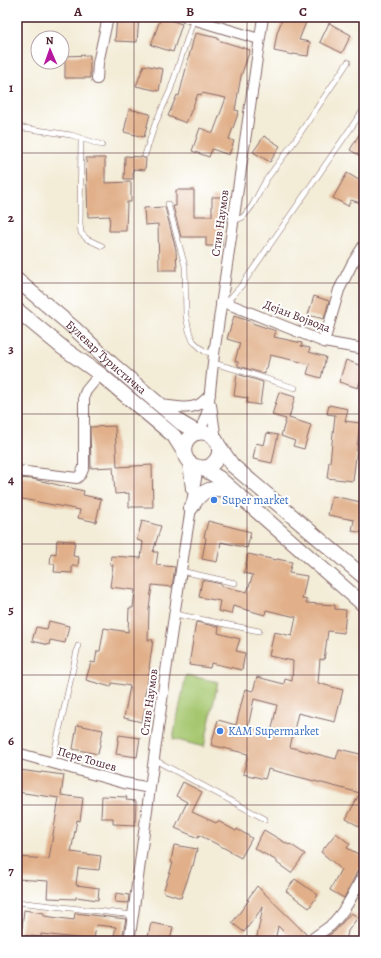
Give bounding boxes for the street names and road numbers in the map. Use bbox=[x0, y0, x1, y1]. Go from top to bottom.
street label: Стив Наумов bbox=[207, 188, 233, 257]
street label: Дејан Војвода bbox=[261, 296, 333, 336]
street label: Булевар Туристичка bbox=[62, 317, 150, 398]
street label: Стив Наумов bbox=[136, 667, 162, 736]
street label: Пере Тошев bbox=[56, 743, 119, 775]

